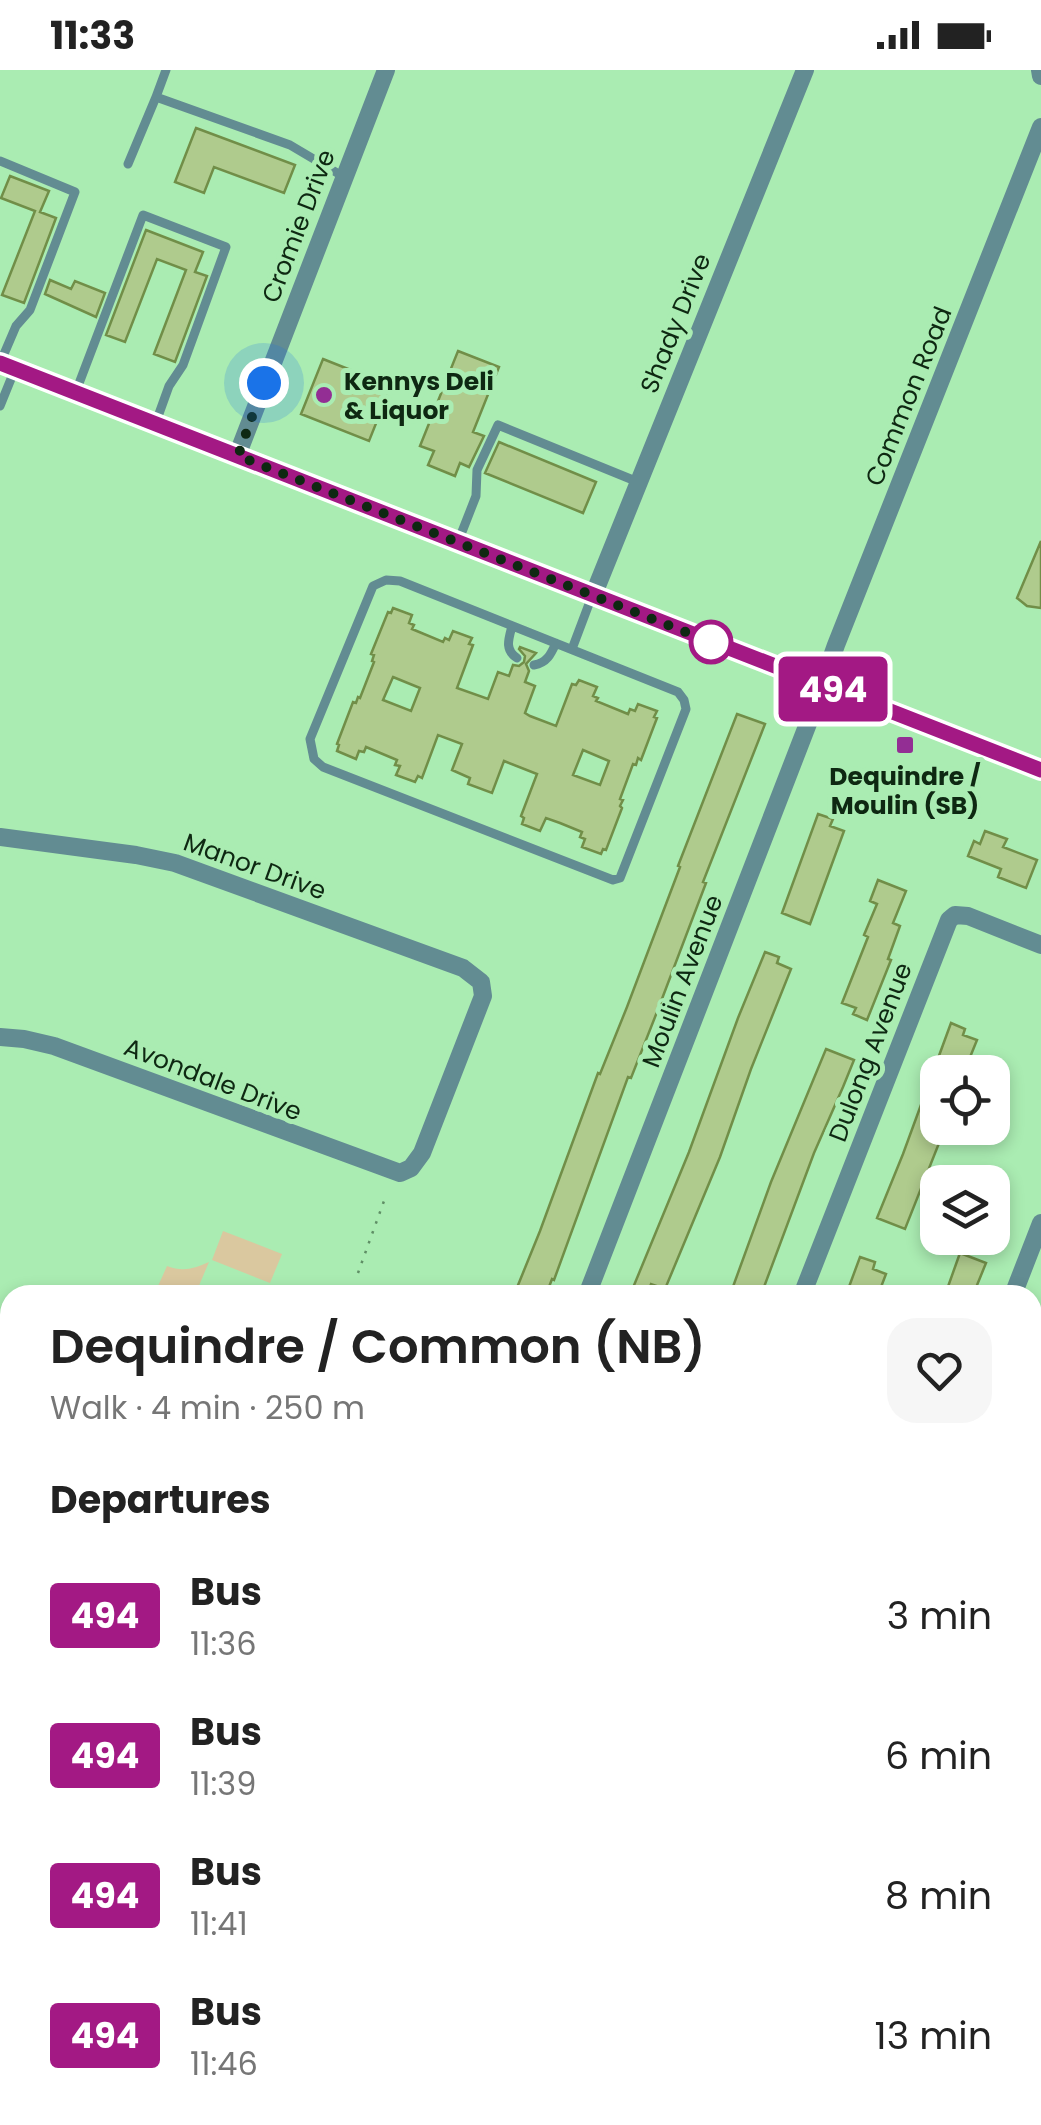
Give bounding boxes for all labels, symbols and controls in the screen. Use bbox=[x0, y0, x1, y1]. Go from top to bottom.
text: 11:33 bbox=[50, 9, 135, 62]
street label: Cromie Drive bbox=[253, 145, 344, 308]
street label: Shady Drive bbox=[632, 248, 719, 398]
street label: Common Road bbox=[857, 301, 960, 491]
your location bbox=[239, 358, 289, 408]
place label: Kennys Deli & Liquor bbox=[344, 364, 494, 428]
marker: Kennys Deli & Liquor bbox=[313, 384, 335, 406]
unlabelled marker bbox=[690, 621, 732, 663]
line badge: 494 bbox=[776, 656, 890, 722]
text: 494 bbox=[799, 665, 867, 714]
marker: Dequindre / Moulin (SB) bbox=[894, 734, 916, 756]
place label: Dequindre / Moulin (SB) bbox=[829, 759, 981, 823]
street label: Manor Drive bbox=[179, 825, 331, 908]
street label: Moulin Avenue bbox=[633, 890, 731, 1073]
street label: Dulong Avenue bbox=[820, 958, 921, 1147]
street label: Avondale Drive bbox=[119, 1029, 307, 1129]
map controls bbox=[920, 1055, 1010, 1255]
button: locate bbox=[920, 1055, 1010, 1145]
button: layers bbox=[920, 1165, 1010, 1255]
text: Dequindre / Common (NB) bbox=[50, 1313, 706, 1380]
button: heart bbox=[887, 1318, 992, 1423]
text: Walk · 4 min · 250 m bbox=[50, 1385, 365, 1430]
text: Departures bbox=[50, 1473, 271, 1526]
text: Bus bbox=[190, 1565, 262, 1618]
text: 3 min bbox=[887, 1589, 992, 1642]
text: 494 bbox=[71, 1591, 139, 1640]
text: 11:36 bbox=[190, 1621, 256, 1666]
text: Bus bbox=[190, 1705, 262, 1758]
text: 6 min bbox=[885, 1729, 992, 1782]
text: 494 bbox=[71, 1731, 139, 1780]
text: 11:39 bbox=[190, 1761, 256, 1806]
text: Bus bbox=[190, 1845, 262, 1898]
text: 8 min bbox=[885, 1869, 992, 1922]
text: 494 bbox=[71, 1871, 139, 1920]
text: 11:41 bbox=[190, 1901, 248, 1946]
text: Bus bbox=[190, 1985, 262, 2038]
text: 13 min bbox=[875, 2009, 992, 2062]
text: 494 bbox=[71, 2011, 139, 2060]
text: 11:46 bbox=[190, 2041, 258, 2086]

